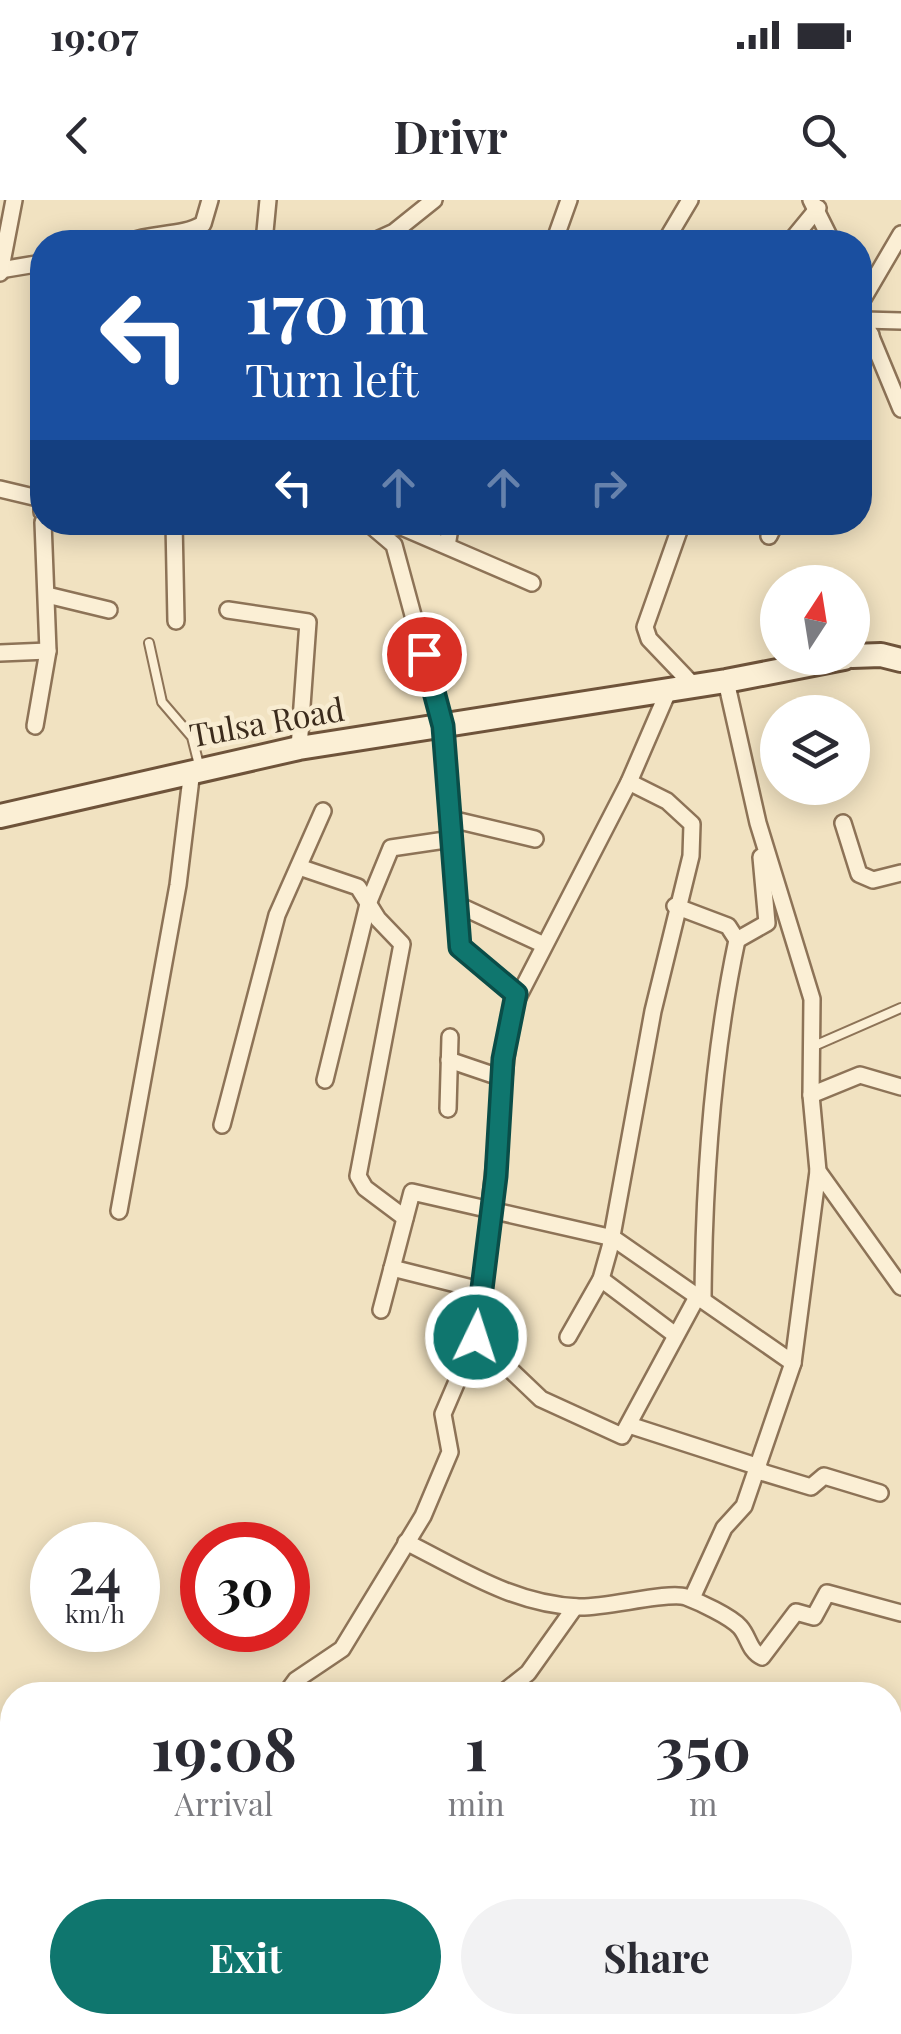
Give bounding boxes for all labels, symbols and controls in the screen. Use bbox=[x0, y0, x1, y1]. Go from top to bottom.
text: 19:07 bbox=[50, 10, 138, 61]
text: Drivr bbox=[394, 105, 507, 165]
icon: back bbox=[50, 108, 105, 163]
icon: search bbox=[796, 108, 851, 163]
text: 170 m bbox=[245, 258, 428, 352]
icon: left bbox=[80, 270, 210, 400]
text: Turn left bbox=[245, 348, 419, 408]
icon: left bbox=[266, 460, 321, 515]
icon: ahead bbox=[371, 460, 426, 515]
icon: ahead bbox=[476, 460, 531, 515]
icon: right bbox=[581, 460, 636, 515]
north arrow bbox=[760, 565, 870, 675]
map controls bbox=[760, 565, 870, 805]
pin bbox=[382, 612, 467, 697]
icon: arrive bbox=[397, 627, 452, 682]
street label: Tulsa Road bbox=[186, 686, 347, 755]
button: layers bbox=[760, 695, 870, 805]
position arrow bbox=[424, 1285, 528, 1389]
speed limit sign: 30 bbox=[180, 1522, 310, 1652]
text: 24 bbox=[69, 1541, 121, 1608]
text: km/h bbox=[65, 1596, 125, 1629]
text: 19:08 bbox=[151, 1706, 297, 1786]
text: 1 bbox=[465, 1706, 488, 1786]
text: 350 bbox=[656, 1706, 751, 1786]
text: Arrival bbox=[175, 1781, 273, 1824]
text: min bbox=[448, 1781, 505, 1824]
text: m bbox=[689, 1781, 718, 1824]
button: Exit bbox=[50, 1899, 441, 2014]
button: Share bbox=[461, 1899, 852, 2014]

